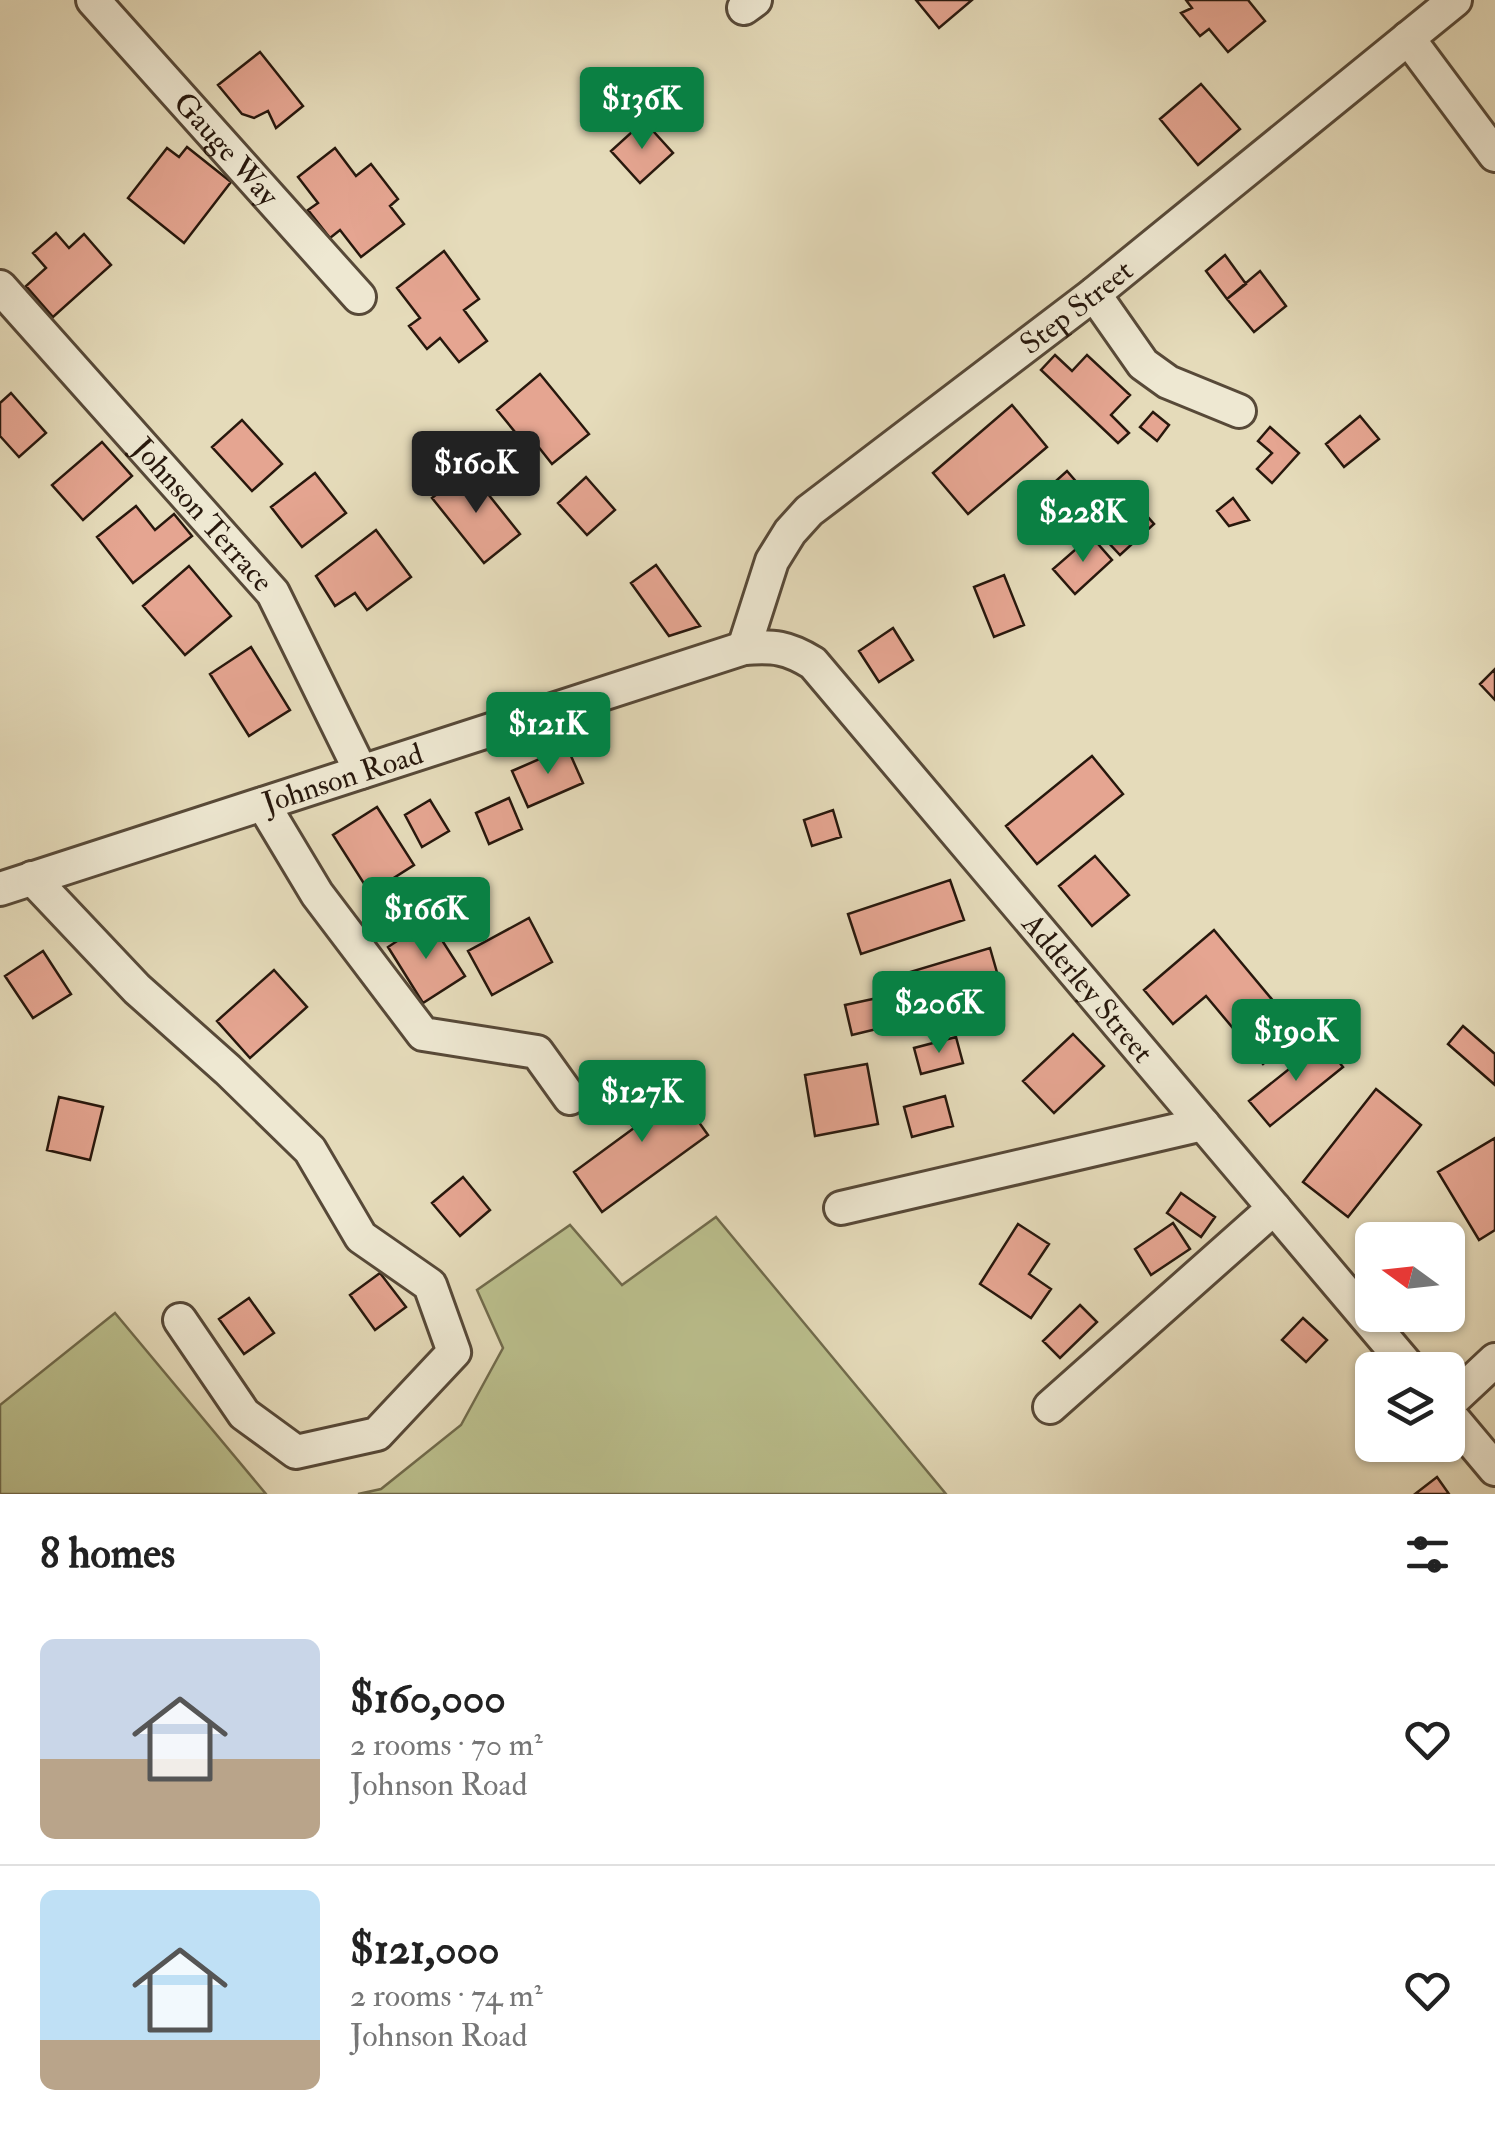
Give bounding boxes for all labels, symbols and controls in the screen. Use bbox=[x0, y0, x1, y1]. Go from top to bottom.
pin: $136K bbox=[572, 67, 712, 152]
text: $136K bbox=[602, 79, 682, 119]
street label: Gauge Way bbox=[166, 85, 287, 214]
street label: Step Street bbox=[1013, 252, 1141, 363]
street label: Johnson Terrace bbox=[124, 429, 281, 600]
pin: $160K bbox=[406, 431, 546, 516]
text: $160K bbox=[434, 443, 518, 483]
pin: $228K bbox=[1013, 480, 1153, 565]
text: $228K bbox=[1039, 492, 1127, 532]
pin: $121K bbox=[478, 692, 618, 777]
text: $121K bbox=[508, 704, 588, 744]
street label: Johnson Road bbox=[257, 735, 428, 822]
pin: $166K bbox=[356, 877, 496, 962]
text: $166K bbox=[384, 889, 468, 929]
street label: Adderley Street bbox=[1013, 905, 1161, 1071]
pin: $206K bbox=[869, 971, 1009, 1056]
text: $206K bbox=[894, 983, 984, 1023]
pin: $190K bbox=[1226, 999, 1366, 1084]
text: $190K bbox=[1254, 1011, 1338, 1051]
pin: $127K bbox=[572, 1060, 712, 1145]
text: $127K bbox=[601, 1072, 683, 1112]
north arrow bbox=[1355, 1222, 1465, 1332]
map controls bbox=[1355, 1222, 1465, 1462]
button: layers bbox=[1355, 1352, 1465, 1462]
icon: filters bbox=[1400, 1527, 1455, 1582]
text: 8 homes bbox=[40, 1528, 175, 1580]
text: $160,000 bbox=[350, 1673, 506, 1725]
icon: home bbox=[120, 1679, 240, 1799]
icon: heart bbox=[1400, 1712, 1455, 1767]
text: 2 rooms · 70 m² bbox=[350, 1725, 543, 1765]
text: Johnson Road bbox=[350, 1765, 527, 1805]
text: $121,000 bbox=[350, 1924, 500, 1976]
icon: home bbox=[120, 1930, 240, 2050]
icon: heart bbox=[1400, 1963, 1455, 2018]
text: 2 rooms · 74 m² bbox=[350, 1976, 543, 2016]
text: Johnson Road bbox=[350, 2016, 527, 2056]

